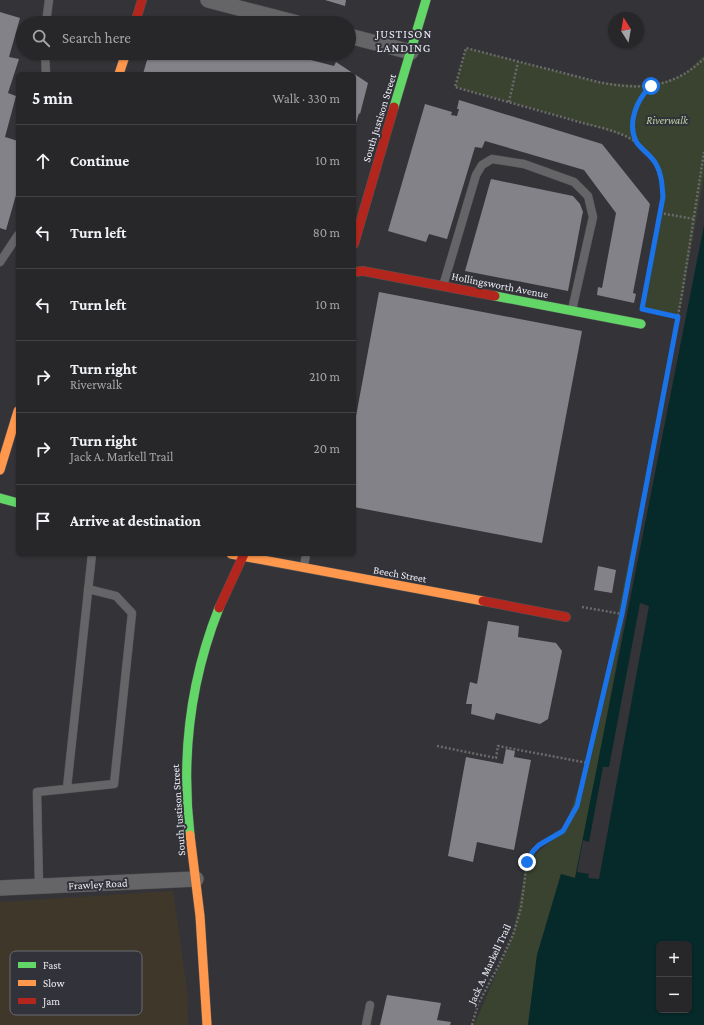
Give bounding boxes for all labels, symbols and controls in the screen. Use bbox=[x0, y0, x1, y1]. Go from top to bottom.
north arrow bbox=[608, 12, 644, 48]
search box bbox=[16, 16, 356, 60]
icon: search bbox=[30, 27, 52, 49]
district label: JUSTISON LANDING bbox=[375, 27, 432, 55]
text: Search here bbox=[62, 30, 131, 46]
street label: South Justison Street bbox=[360, 72, 399, 164]
route start bbox=[642, 77, 660, 95]
text: 5 min bbox=[32, 89, 73, 108]
text: Walk · 330 m bbox=[272, 91, 340, 106]
park label: Riverwalk bbox=[646, 114, 689, 126]
icon: ahead bbox=[32, 150, 54, 172]
text: Continue bbox=[70, 153, 129, 169]
text: 10 m bbox=[315, 153, 340, 168]
icon: left bbox=[32, 222, 54, 244]
text: Turn left bbox=[70, 225, 126, 241]
text: 80 m bbox=[313, 225, 340, 240]
street label: Hollingsworth Avenue bbox=[450, 270, 549, 301]
icon: left bbox=[32, 294, 54, 316]
text: Turn left bbox=[70, 297, 126, 313]
text: 10 m bbox=[315, 297, 340, 312]
text: Turn right bbox=[70, 361, 137, 377]
icon: right bbox=[32, 366, 54, 388]
text: 210 m bbox=[309, 369, 340, 384]
text: Riverwalk bbox=[70, 377, 122, 392]
text: Turn right bbox=[70, 433, 137, 449]
icon: right bbox=[32, 438, 54, 460]
text: 20 m bbox=[314, 441, 340, 456]
text: Jack A. Markell Trail bbox=[70, 449, 173, 464]
icon: arrive bbox=[32, 510, 54, 532]
text: Arrive at destination bbox=[70, 513, 201, 529]
street label: Beech Street bbox=[372, 563, 428, 585]
street label: South Justison Street bbox=[169, 763, 188, 856]
route end bbox=[518, 853, 536, 871]
street label: Frawley Road bbox=[68, 876, 128, 893]
street label: Jack A. Markell Trail bbox=[465, 922, 514, 1008]
map controls bbox=[656, 941, 692, 1013]
button: + bbox=[656, 941, 692, 977]
legend bbox=[10, 951, 142, 1015]
text: Fast bbox=[43, 959, 62, 971]
text: Slow bbox=[43, 977, 65, 989]
button: − bbox=[656, 977, 692, 1013]
text: Jam bbox=[42, 995, 60, 1008]

